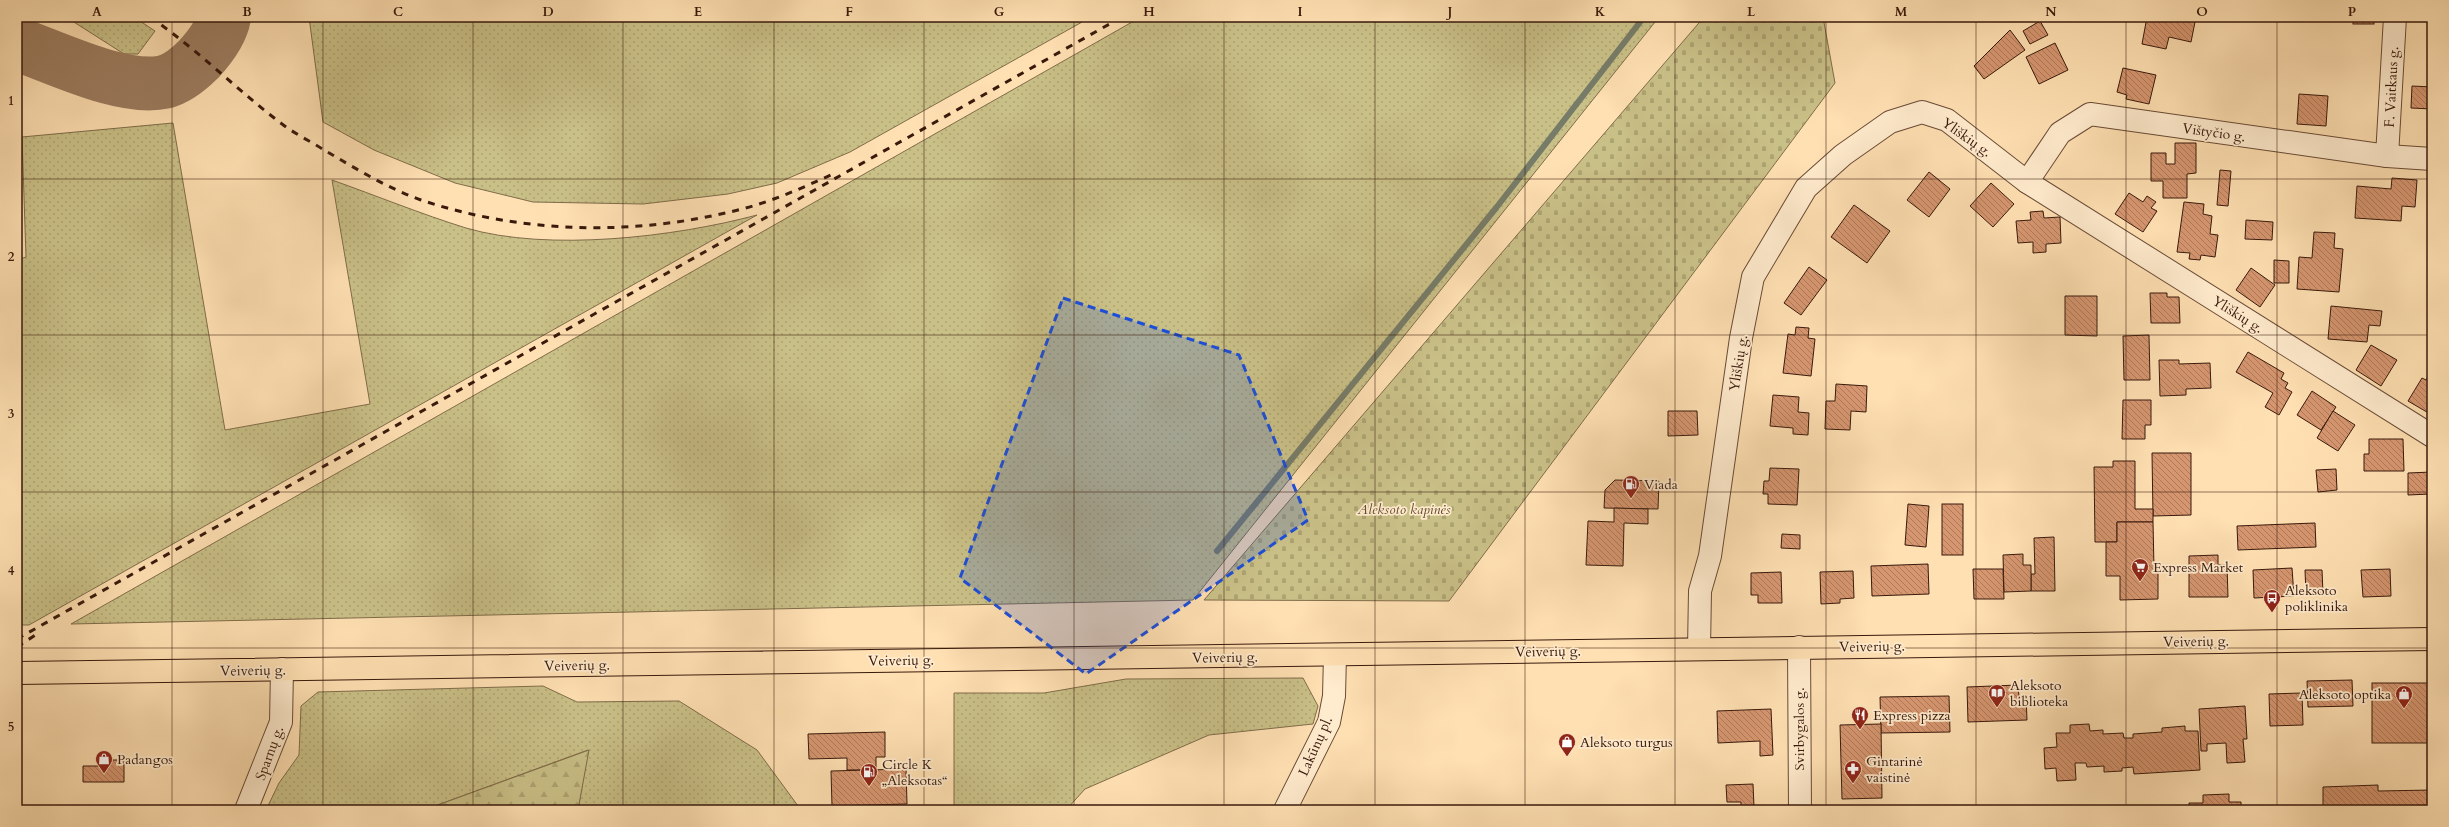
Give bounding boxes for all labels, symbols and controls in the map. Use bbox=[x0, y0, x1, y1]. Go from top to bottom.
text: A bbox=[92, 3, 102, 21]
text: B bbox=[242, 3, 252, 21]
text: C bbox=[393, 3, 403, 21]
text: D bbox=[542, 3, 554, 21]
text: E bbox=[694, 3, 702, 21]
text: F bbox=[845, 3, 853, 21]
text: G bbox=[994, 3, 1005, 21]
text: H bbox=[1143, 3, 1155, 21]
text: I bbox=[1297, 3, 1303, 21]
text: J bbox=[1446, 3, 1453, 21]
text: K bbox=[1595, 3, 1606, 21]
text: L bbox=[1747, 3, 1756, 21]
text: M bbox=[1895, 3, 1908, 21]
text: N bbox=[2045, 3, 2057, 21]
text: O bbox=[2196, 3, 2208, 21]
text: P bbox=[2348, 3, 2356, 21]
street label: F. Vaitkaus g. bbox=[2380, 46, 2403, 128]
text: 1 bbox=[8, 92, 14, 110]
street label: Yliškių g. bbox=[1938, 113, 1995, 162]
street label: Vištyčio g. bbox=[2181, 119, 2247, 146]
text: 2 bbox=[8, 248, 15, 266]
street label: Yliškių g. bbox=[2209, 291, 2267, 338]
street label: Yliškių g. bbox=[1725, 333, 1752, 393]
text: 3 bbox=[8, 405, 15, 423]
fuel station icon: Viada bbox=[1621, 474, 1641, 499]
place label: Viada bbox=[1644, 475, 1678, 494]
park label: Aleksoto kapinės bbox=[1356, 500, 1451, 519]
supermarket icon: Express Market bbox=[2130, 557, 2150, 582]
place label: Express Market bbox=[2153, 558, 2244, 577]
text: 4 bbox=[8, 562, 15, 580]
place label: Aleksoto poliklinika bbox=[2285, 581, 2348, 616]
bus stop icon: Aleksoto poliklinika bbox=[2262, 588, 2282, 613]
street label: Veiverių g. bbox=[2163, 631, 2229, 652]
street label: Veiverių g. bbox=[1839, 636, 1905, 657]
street label: Veiverių g. bbox=[1515, 641, 1581, 662]
street label: Veiverių g. bbox=[1192, 647, 1258, 668]
street label: Veiverių g. bbox=[868, 650, 934, 671]
street label: Veiverių g. bbox=[544, 655, 610, 676]
street label: Veiverių g. bbox=[220, 660, 286, 681]
place label: Aleksoto biblioteka bbox=[2010, 676, 2068, 711]
library icon: Aleksoto biblioteka bbox=[1987, 683, 2007, 708]
shop icon: Aleksoto optika bbox=[2394, 684, 2414, 709]
place label: Aleksoto optika bbox=[2299, 685, 2391, 704]
street label: Svirbygalos g. bbox=[1790, 688, 1809, 770]
restaurant icon: Express pizza bbox=[1850, 705, 1870, 730]
place label: Express pizza bbox=[1873, 706, 1951, 725]
street label: Lakūnų pl. bbox=[1294, 713, 1337, 779]
text: 5 bbox=[8, 718, 14, 736]
street label: Sparnų g. bbox=[251, 723, 288, 783]
shop icon: Aleksoto turgus bbox=[1557, 732, 1577, 757]
place label: Aleksoto turgus bbox=[1580, 733, 1673, 752]
shop icon: Padangos bbox=[94, 749, 114, 774]
place label: Padangos bbox=[117, 750, 173, 769]
place label: Gintarinė vaistinė bbox=[1866, 752, 1923, 787]
place label: Circle K „Aleksotas“ bbox=[882, 755, 948, 790]
pharmacy icon: Gintarinė vaistinė bbox=[1843, 759, 1863, 784]
fuel station icon: Circle K „Aleksotas“ bbox=[859, 762, 879, 787]

